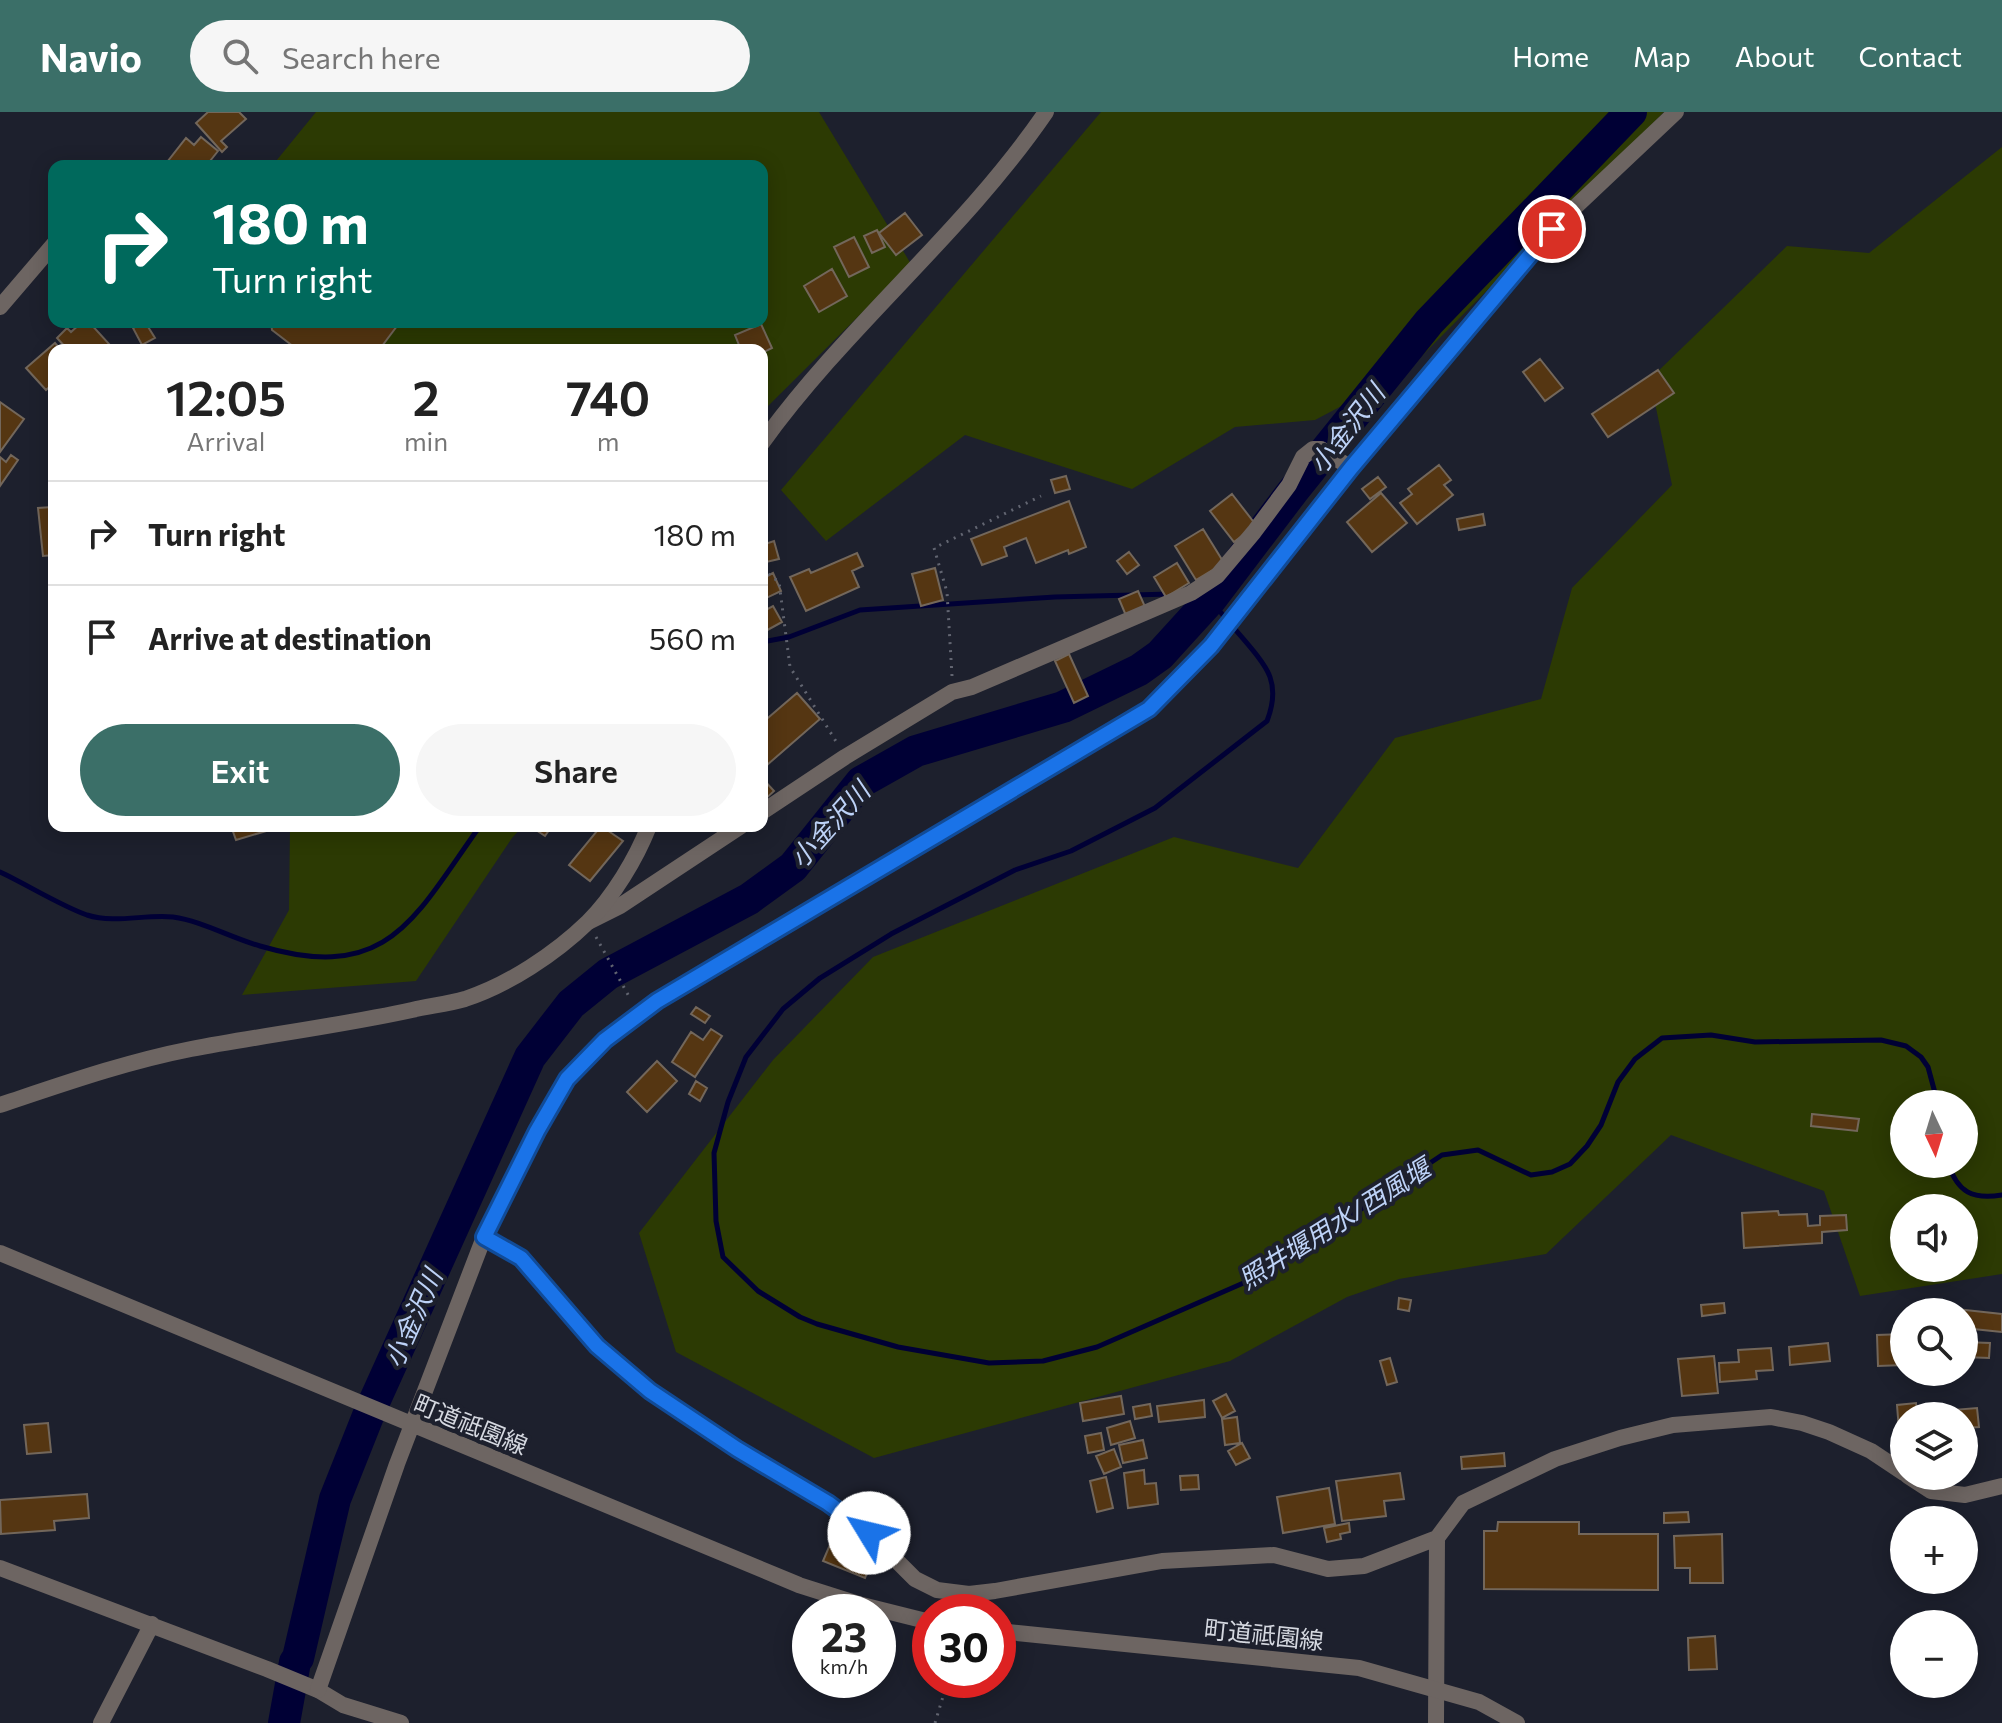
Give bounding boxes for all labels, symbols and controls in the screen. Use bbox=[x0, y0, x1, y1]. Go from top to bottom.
search box bbox=[190, 20, 750, 92]
text: Navio bbox=[40, 33, 142, 80]
icon: search bbox=[218, 34, 262, 78]
text: Search here bbox=[282, 38, 441, 75]
text: Home bbox=[1512, 39, 1589, 73]
text: Map bbox=[1633, 39, 1691, 73]
text: About bbox=[1735, 39, 1815, 73]
text: Contact bbox=[1859, 39, 1962, 73]
text: 180 m bbox=[212, 187, 369, 256]
icon: right bbox=[80, 192, 184, 296]
pin bbox=[1518, 195, 1586, 263]
icon: arrive bbox=[1530, 207, 1574, 251]
text: Turn right bbox=[212, 256, 373, 300]
text: 12:05 bbox=[166, 367, 286, 426]
text: 2 bbox=[412, 367, 440, 426]
text: 740 bbox=[566, 367, 650, 426]
water label: 小金沢川 bbox=[1302, 375, 1392, 479]
text: Arrival bbox=[187, 425, 265, 456]
text: min bbox=[404, 425, 448, 456]
text: m bbox=[597, 425, 619, 456]
icon: right bbox=[80, 511, 124, 555]
text: Turn right bbox=[148, 515, 285, 552]
text: 180 m bbox=[653, 515, 736, 552]
icon: arrive bbox=[80, 615, 124, 659]
text: Arrive at destination bbox=[148, 619, 432, 656]
text: 560 m bbox=[649, 619, 736, 656]
button: Exit bbox=[80, 724, 400, 816]
button: Share bbox=[416, 724, 736, 816]
water label: 小金沢川 bbox=[783, 773, 877, 873]
north arrow bbox=[1890, 1090, 1978, 1178]
map controls bbox=[1890, 1090, 1978, 1698]
water label: 照井堰用水/西風堰 bbox=[1233, 1150, 1439, 1294]
button: sound bbox=[1890, 1194, 1978, 1282]
water label: 小金沢川 bbox=[377, 1261, 449, 1372]
button: search bbox=[1890, 1298, 1978, 1386]
street label: 町道祗園線 bbox=[410, 1388, 532, 1460]
button: layers bbox=[1890, 1402, 1978, 1490]
position arrow bbox=[827, 1491, 911, 1575]
button: + bbox=[1890, 1506, 1978, 1594]
speed limit sign: 30 bbox=[912, 1594, 1016, 1698]
button: − bbox=[1890, 1610, 1978, 1698]
text: 23 bbox=[821, 1611, 867, 1660]
street label: 町道祗園線 bbox=[1203, 1613, 1325, 1655]
text: km/h bbox=[820, 1654, 868, 1678]

